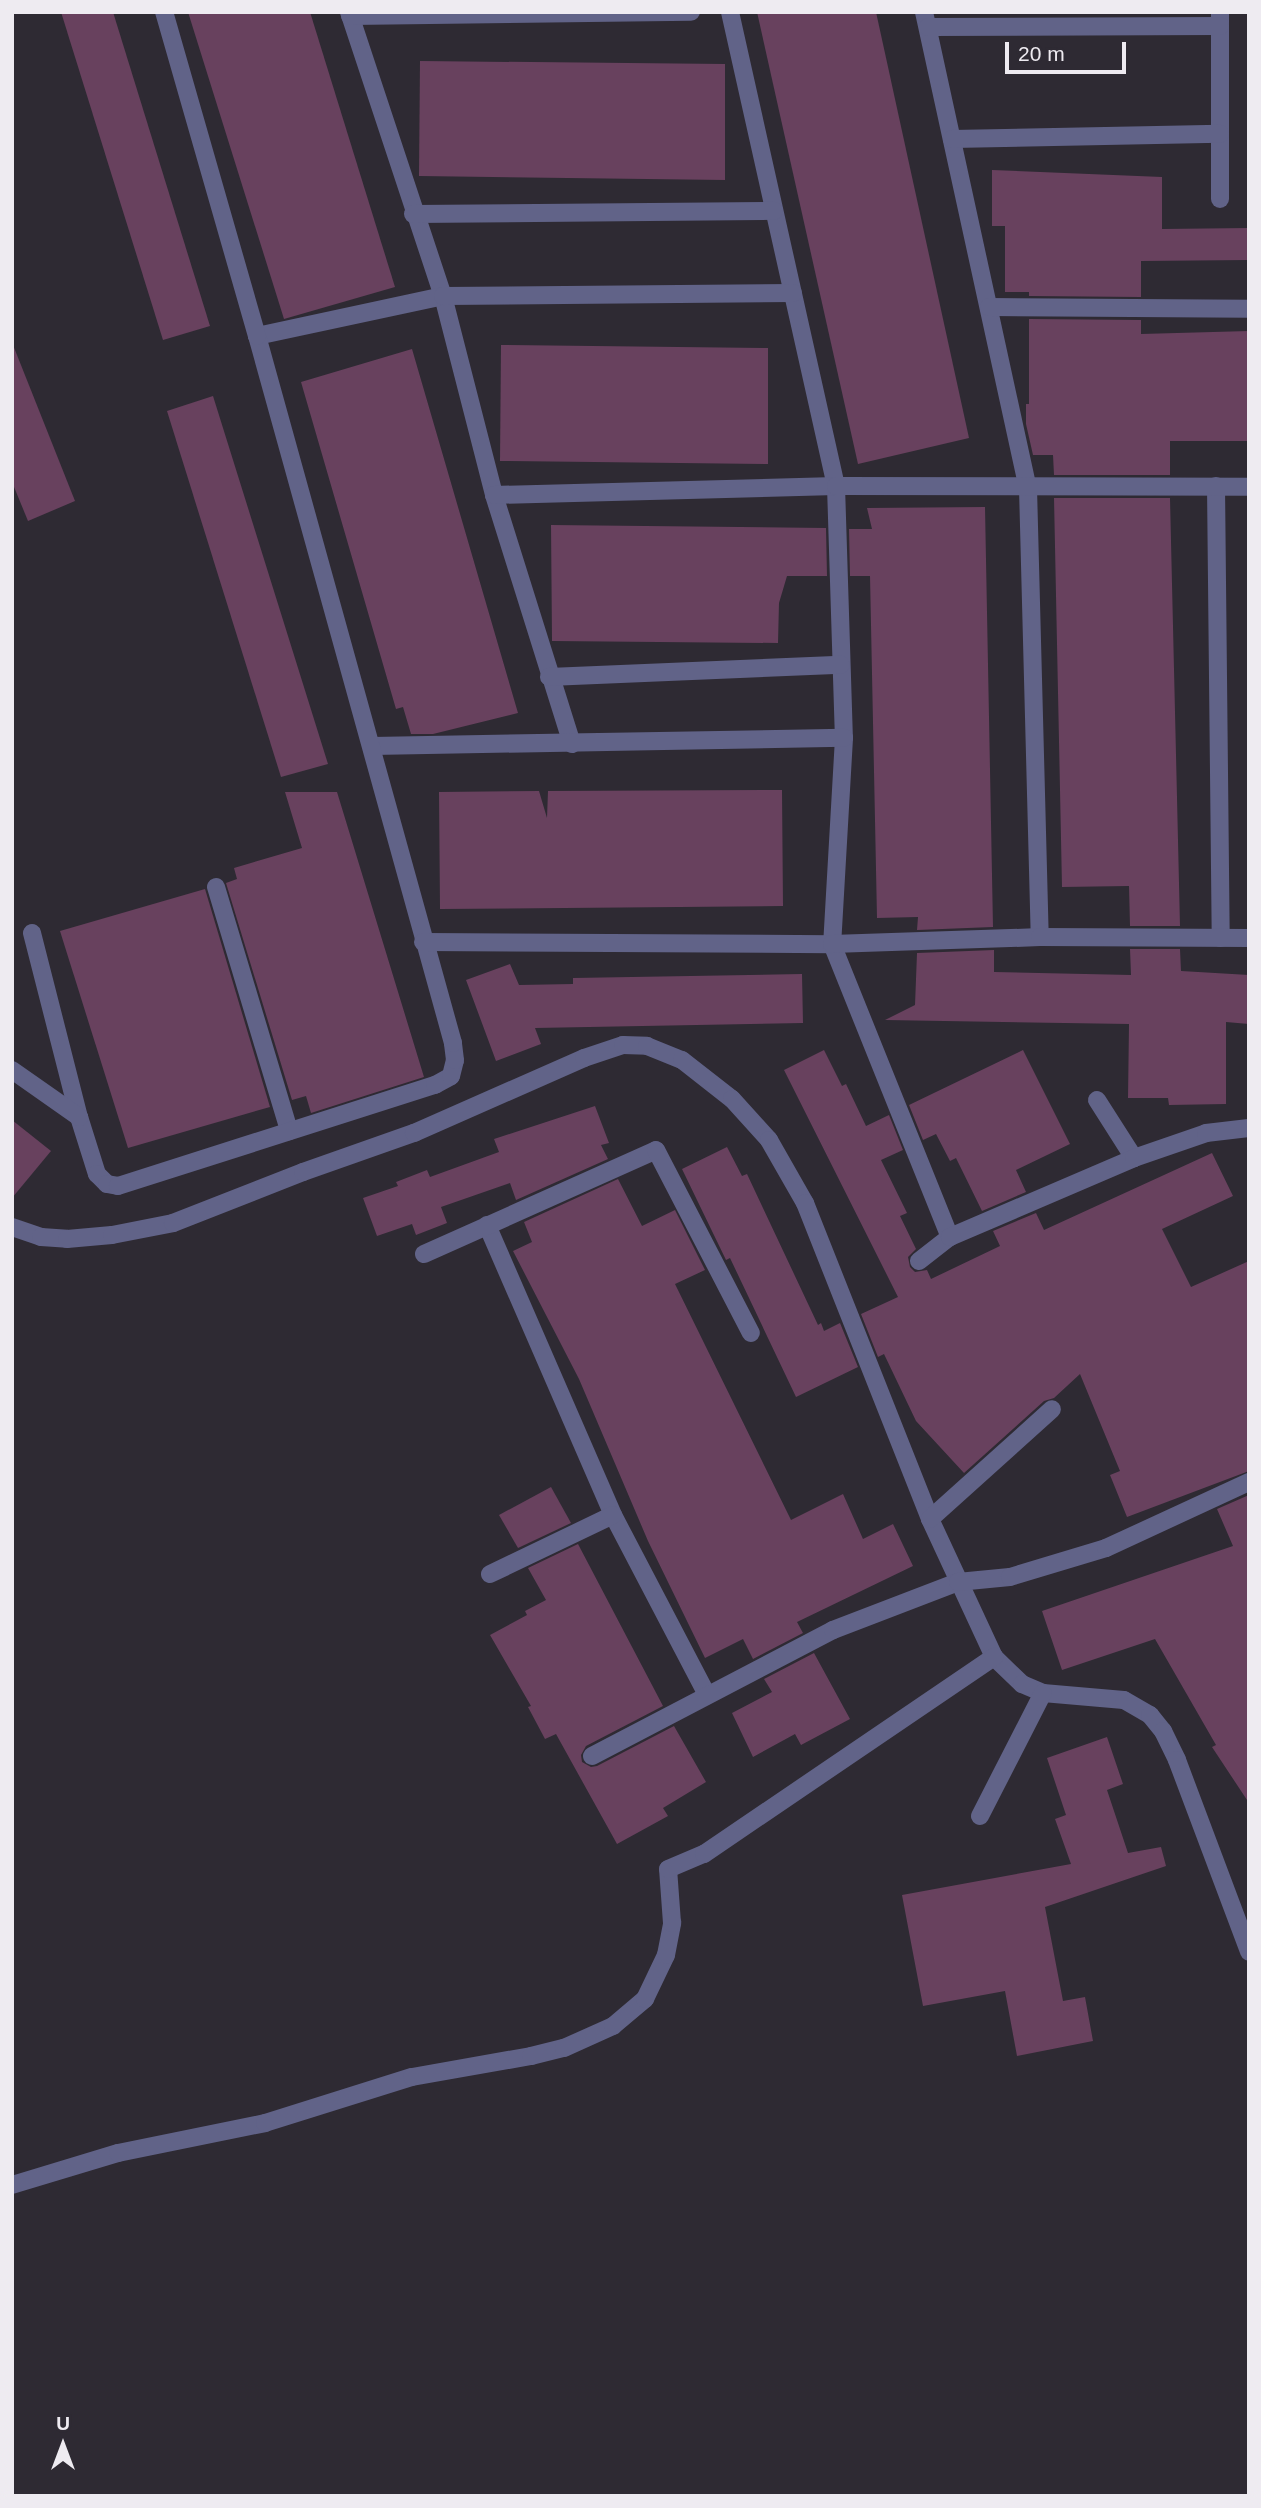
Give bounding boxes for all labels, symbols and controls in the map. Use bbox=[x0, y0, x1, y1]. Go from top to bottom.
scale bar bbox=[1009, 28, 1130, 72]
text: 20 m bbox=[1018, 42, 1065, 65]
north arrow bbox=[28, 2410, 98, 2480]
text: U bbox=[56, 2413, 70, 2434]

